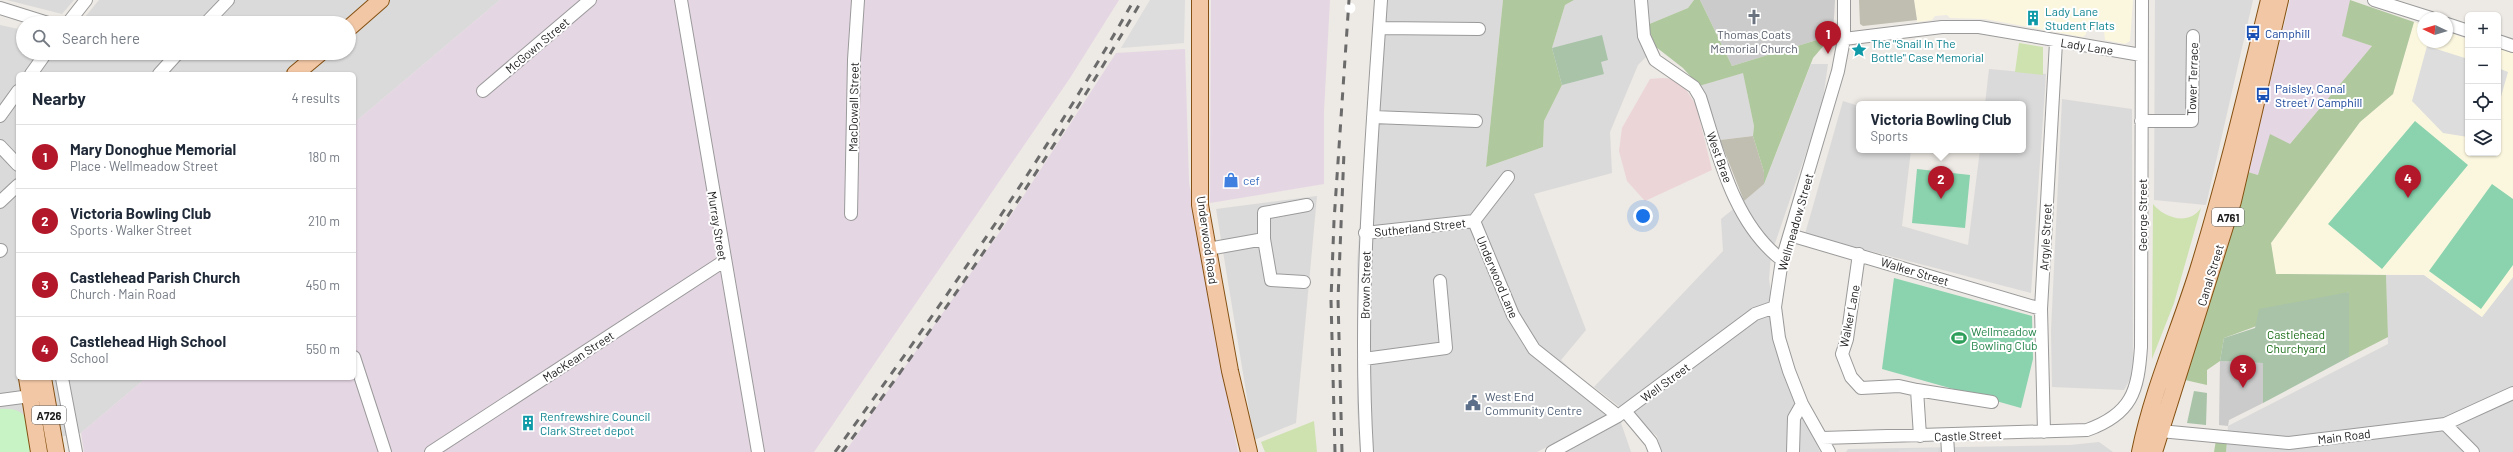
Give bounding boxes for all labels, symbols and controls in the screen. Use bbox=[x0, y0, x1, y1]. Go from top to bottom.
place label: Lady Lane Student Flats bbox=[2045, 4, 2115, 32]
church icon: Thomas Coats Memorial Church bbox=[1745, 8, 1763, 26]
building icon: Lady Lane Student Flats bbox=[2024, 9, 2042, 27]
north arrow bbox=[2417, 12, 2453, 48]
map controls bbox=[2465, 12, 2501, 156]
button: + bbox=[2465, 12, 2501, 48]
street label: McGown Street bbox=[502, 14, 572, 76]
search box bbox=[16, 16, 356, 60]
pin: 1 bbox=[1815, 21, 1841, 54]
bus stop icon: Camphill bbox=[2244, 24, 2262, 42]
place label: Camphill bbox=[2265, 26, 2310, 40]
icon: search bbox=[30, 27, 52, 49]
place label: Thomas Coats Memorial Church bbox=[1710, 27, 1798, 55]
text: Search here bbox=[62, 29, 140, 47]
street label: Lady Lane bbox=[2060, 35, 2114, 57]
place label: The "Snail In The Bottle" Case Memorial bbox=[1871, 36, 1984, 64]
place icon: The "Snail In The Bottle" Case Memorial bbox=[1850, 41, 1868, 59]
street label: Tower Terrace bbox=[2184, 42, 2200, 116]
button: − bbox=[2465, 48, 2501, 84]
street label: MacDowall Street bbox=[845, 62, 861, 152]
place label: Paisley, Canal Street / Camphill bbox=[2275, 81, 2362, 109]
button: locate bbox=[2465, 84, 2501, 120]
bus stop icon: Paisley, Canal Street / Camphill bbox=[2254, 86, 2272, 104]
text: Nearby bbox=[32, 88, 86, 108]
text: 4 results bbox=[292, 90, 340, 106]
popup bbox=[1856, 101, 2026, 153]
text: Victoria Bowling Club bbox=[1870, 110, 2012, 128]
button: layers bbox=[2465, 120, 2501, 156]
text: Sports bbox=[1870, 128, 1908, 144]
street label: West Brae bbox=[1704, 130, 1736, 184]
text: Mary Donoghue Memorial bbox=[70, 140, 236, 158]
text: 1 bbox=[43, 149, 47, 165]
text: 180 m bbox=[308, 149, 340, 165]
text: Place · Wellmeadow Street bbox=[70, 158, 218, 174]
pin: 4 bbox=[2395, 165, 2421, 198]
pin: 2 bbox=[1928, 166, 1954, 199]
shop icon: cef bbox=[1222, 171, 1240, 189]
street label: Wellmeadow Street bbox=[1774, 172, 1816, 272]
place label: cef bbox=[1243, 173, 1260, 187]
street label: George Street bbox=[2135, 179, 2149, 251]
street label: Murray Street bbox=[706, 190, 730, 262]
street label: Underwood Road bbox=[1195, 195, 1221, 285]
street label: Argyle Street bbox=[2036, 203, 2054, 271]
text: Victoria Bowling Club bbox=[70, 204, 211, 222]
your location bbox=[1633, 206, 1653, 226]
road number: A761 bbox=[2212, 208, 2244, 226]
text: 2 bbox=[41, 213, 49, 229]
text: 210 m bbox=[308, 213, 340, 229]
street label: Sutherland Street bbox=[1374, 215, 1466, 239]
text: Sports · Walker Street bbox=[70, 222, 192, 238]
street label: Underwood Lane bbox=[1474, 234, 1522, 320]
street label: Canal Street bbox=[2194, 242, 2226, 308]
street label: Brown Street bbox=[1357, 251, 1373, 319]
street label: Walker Street bbox=[1879, 254, 1951, 288]
text: Castlehead Parish Church bbox=[70, 268, 240, 286]
text: 3 bbox=[41, 277, 49, 293]
text: 450 m bbox=[305, 277, 340, 293]
street label: Walker Lane bbox=[1836, 283, 1862, 349]
text: Church · Main Road bbox=[70, 286, 176, 302]
place label: Wellmeadow Bowling Club bbox=[1971, 324, 2038, 352]
park label: Castlehead Churchyard bbox=[2266, 327, 2326, 355]
street label: MacKean Street bbox=[540, 328, 616, 384]
sports icon: Wellmeadow Bowling Club bbox=[1950, 329, 1968, 347]
text: Castlehead High School bbox=[70, 332, 226, 350]
text: 4 bbox=[41, 341, 49, 357]
text: 550 m bbox=[306, 341, 340, 357]
text: School bbox=[70, 350, 108, 366]
pin: 3 bbox=[2230, 355, 2256, 388]
street label: Well Street bbox=[1638, 360, 1692, 404]
place label: West End Community Centre bbox=[1485, 389, 1582, 417]
public building icon: West End Community Centre bbox=[1464, 394, 1482, 412]
road number: A726 bbox=[32, 406, 66, 424]
place label: Renfrewshire Council Clark Street depot bbox=[540, 409, 650, 437]
building icon: Renfrewshire Council Clark Street depot bbox=[519, 414, 537, 432]
street label: Main Road bbox=[2317, 426, 2371, 446]
street label: Castle Street bbox=[1934, 427, 2002, 443]

